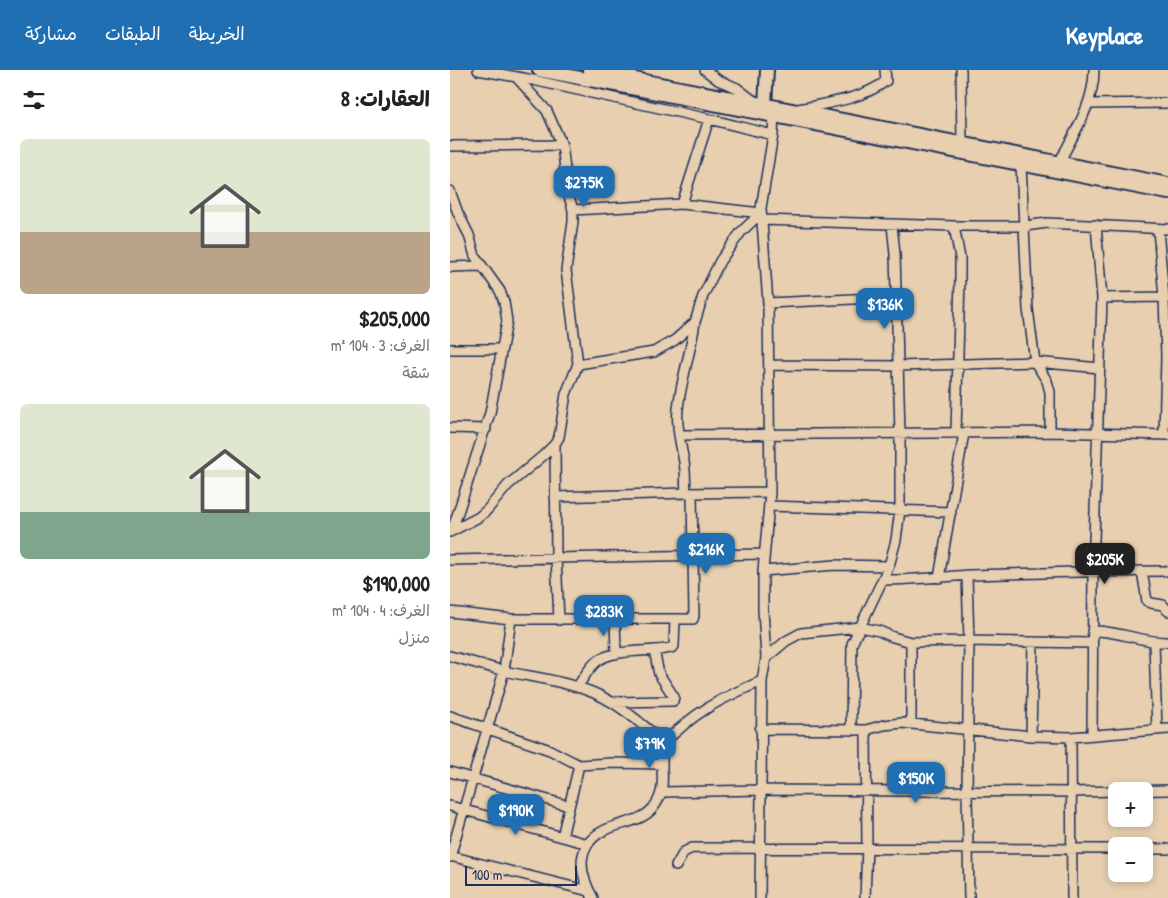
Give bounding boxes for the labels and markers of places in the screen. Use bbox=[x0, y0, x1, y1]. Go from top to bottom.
pin: $275K bbox=[549, 166, 619, 208]
pin: $136K bbox=[850, 288, 920, 330]
pin: $216K bbox=[671, 532, 741, 575]
pin: $205K bbox=[1070, 542, 1140, 585]
pin: $283K bbox=[569, 594, 639, 637]
pin: $79K bbox=[620, 726, 680, 769]
pin: $150K bbox=[881, 762, 951, 804]
pin: $190K bbox=[481, 794, 551, 836]

